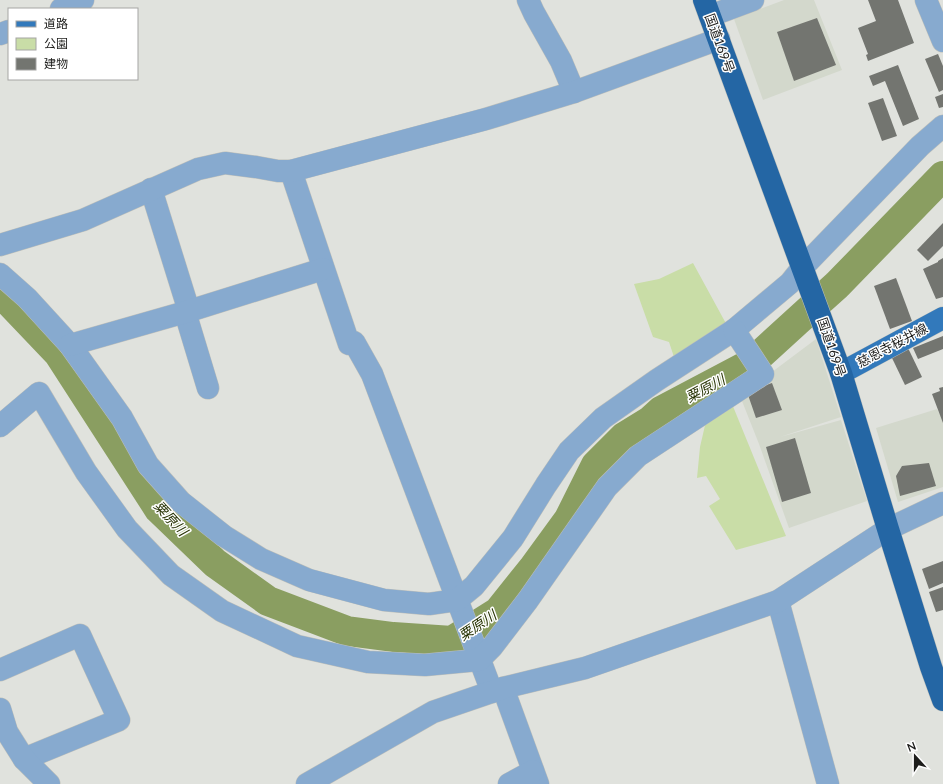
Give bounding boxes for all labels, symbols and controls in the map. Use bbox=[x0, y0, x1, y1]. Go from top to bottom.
legend bbox=[8, 8, 138, 80]
street label: 国道169号 bbox=[702, 11, 738, 75]
text: 道路 bbox=[44, 16, 68, 31]
text: 公園 bbox=[44, 36, 68, 51]
text: 建物 bbox=[44, 56, 68, 71]
street label: 国道169号 bbox=[814, 315, 850, 379]
street label: 慈恩寺桜井線 bbox=[854, 320, 930, 370]
water label: 粟原川 bbox=[682, 370, 729, 405]
water label: 粟原川 bbox=[150, 497, 193, 541]
water label: 粟原川 bbox=[455, 605, 501, 644]
north arrow bbox=[895, 736, 935, 776]
text: N bbox=[905, 739, 918, 754]

